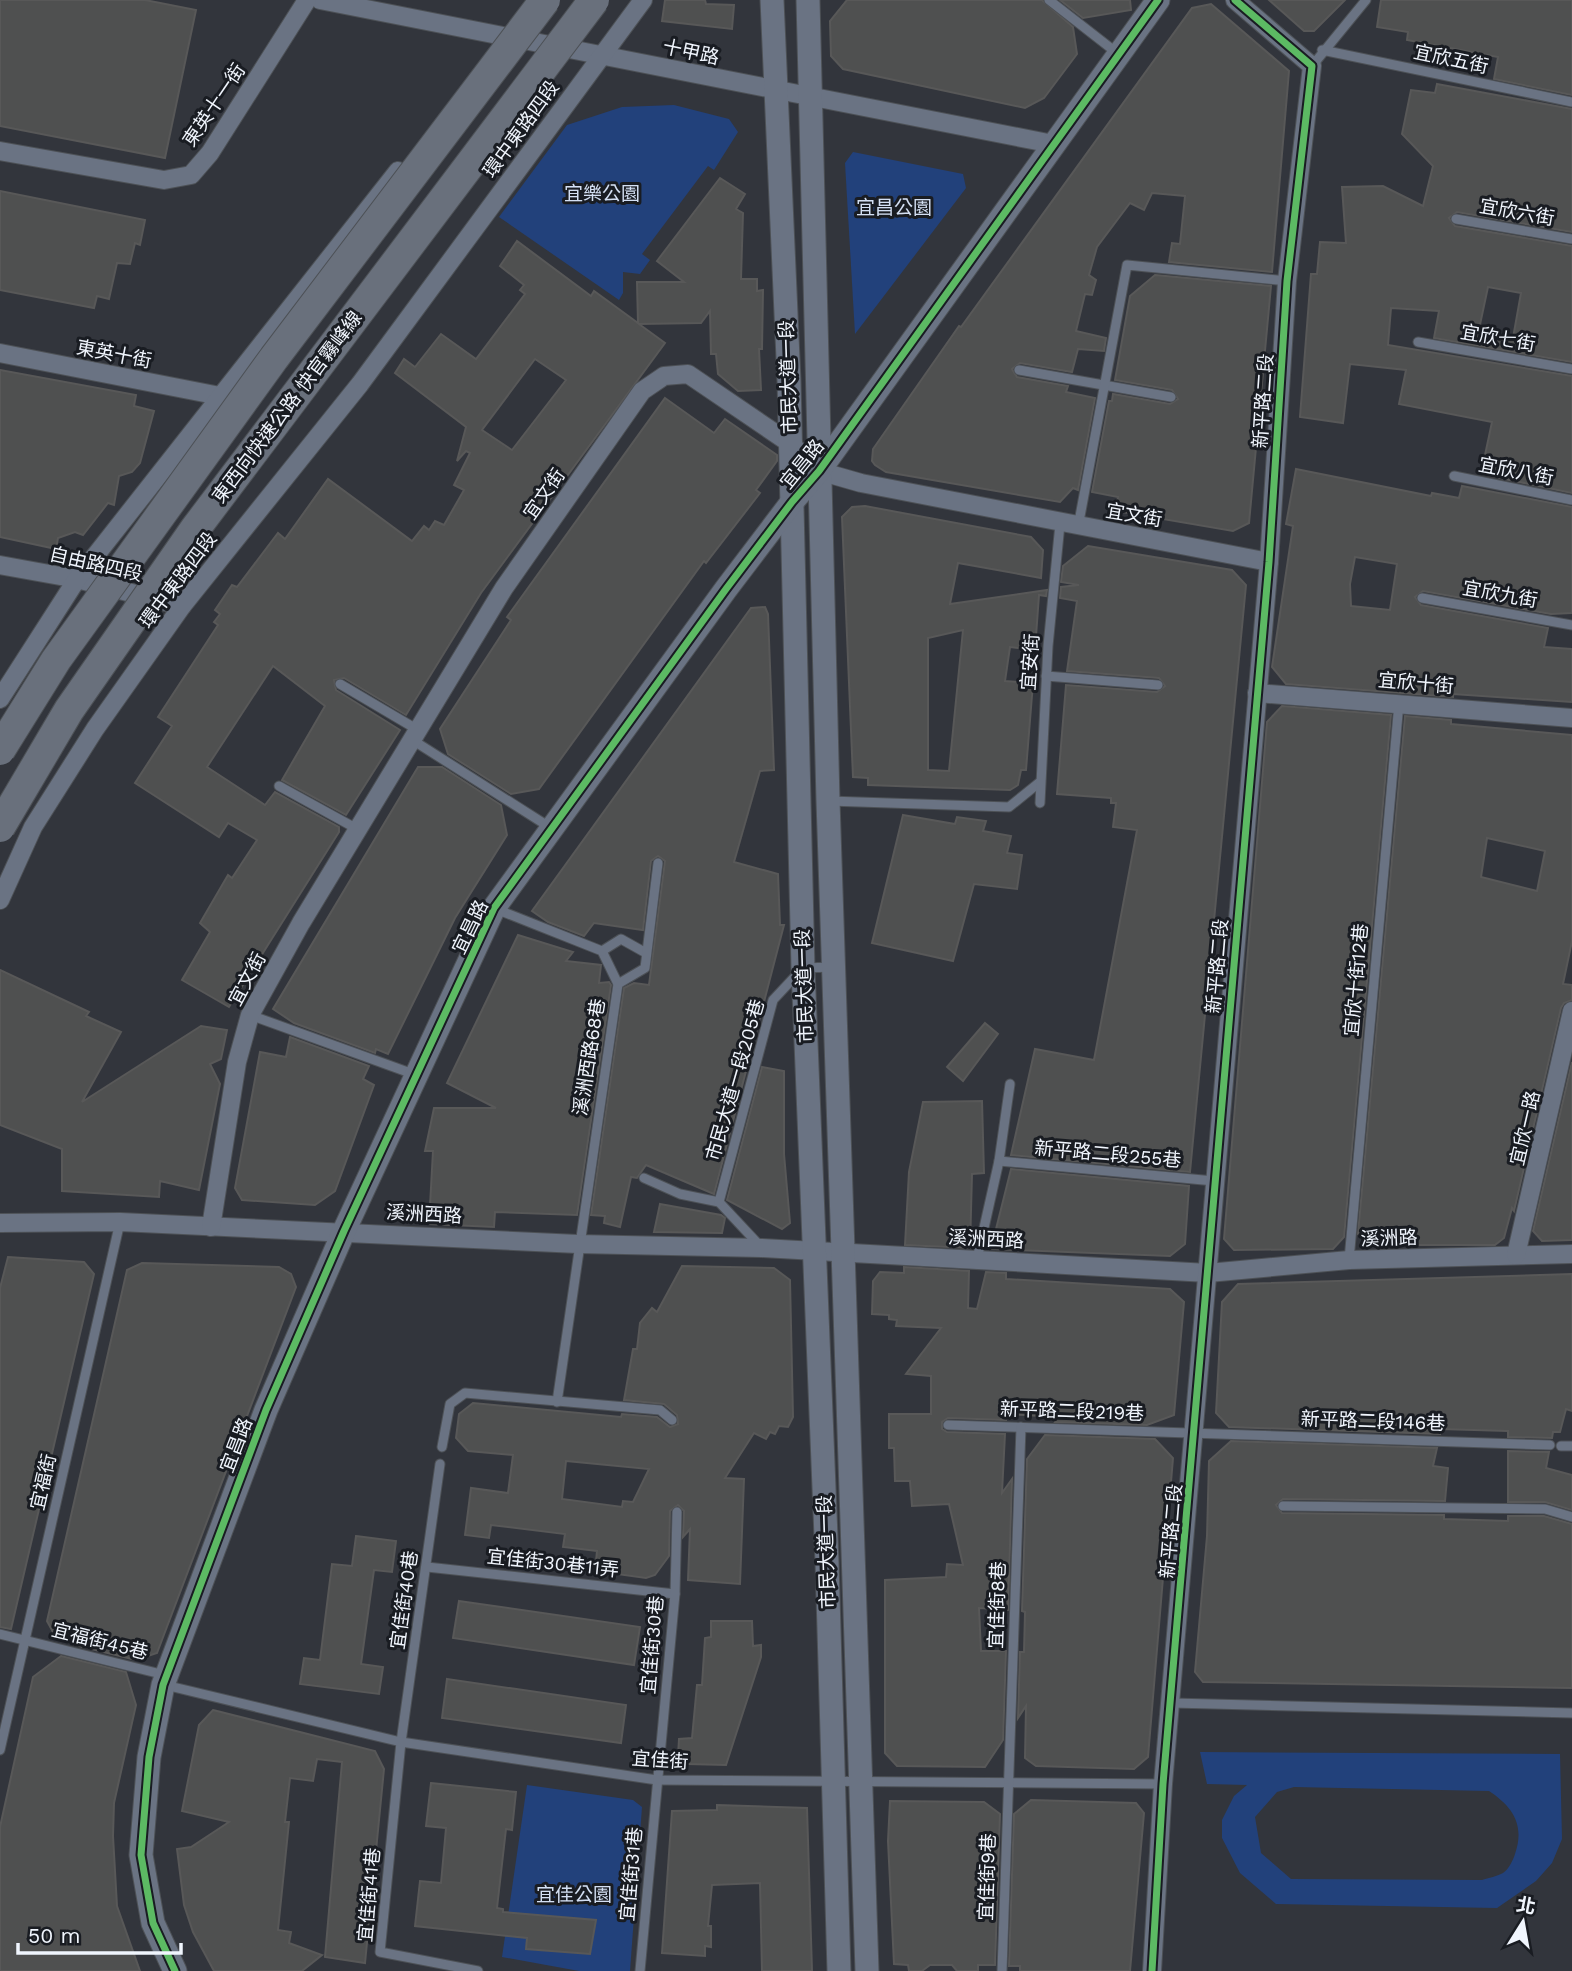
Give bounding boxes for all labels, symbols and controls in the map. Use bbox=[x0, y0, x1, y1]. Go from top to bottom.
street label: 十甲路 bbox=[661, 35, 721, 69]
street label: 宜欣五街 bbox=[1411, 40, 1491, 78]
street label: 東英十一街 bbox=[178, 59, 250, 151]
street label: 環中東路四段 bbox=[478, 76, 564, 182]
park label: 宜樂公園 bbox=[564, 182, 640, 205]
street label: 宜欣六街 bbox=[1478, 194, 1556, 230]
park label: 宜昌公園 bbox=[856, 196, 932, 219]
street label: 東西向快速公路 快官霧峰線 bbox=[207, 306, 367, 508]
street label: 市民大道一段 bbox=[775, 320, 801, 434]
street label: 宜欣七街 bbox=[1459, 320, 1537, 356]
street label: 東英十街 bbox=[74, 335, 154, 373]
street label: 新平路二段 bbox=[1248, 353, 1278, 449]
street label: 宜昌路 bbox=[775, 435, 829, 493]
street label: 宜欣八街 bbox=[1476, 452, 1556, 490]
street label: 宜文街 bbox=[518, 464, 570, 524]
street label: 宜文街 bbox=[1104, 499, 1164, 531]
street label: 環中東路四段 bbox=[135, 528, 221, 632]
street label: 自由路四段 bbox=[47, 542, 145, 586]
street label: 宜欣九街 bbox=[1461, 576, 1539, 612]
street label: 宜安街 bbox=[1017, 633, 1043, 691]
street label: 宜欣十街 bbox=[1377, 668, 1455, 698]
street label: 宜昌路 bbox=[447, 896, 493, 958]
street label: 新平路二段 bbox=[1201, 918, 1233, 1014]
street label: 宜欣十街12巷 bbox=[1340, 922, 1372, 1038]
street label: 市民大道一段 bbox=[791, 929, 817, 1043]
street label: 宜文街 bbox=[223, 948, 271, 1010]
street label: 溪洲西路68巷 bbox=[568, 997, 610, 1117]
street label: 市民大道一段205巷 bbox=[701, 997, 769, 1163]
street label: 宜欣一路 bbox=[1505, 1088, 1545, 1168]
street label: 新平路二段255巷 bbox=[1034, 1136, 1182, 1172]
street label: 溪洲西路 bbox=[385, 1201, 463, 1227]
street label: 溪洲西路 bbox=[947, 1226, 1025, 1252]
street label: 溪洲路 bbox=[1360, 1226, 1418, 1250]
street label: 新平路二段219巷 bbox=[1000, 1397, 1144, 1425]
street label: 新平路二段146巷 bbox=[1300, 1407, 1446, 1435]
street label: 宜昌路 bbox=[215, 1414, 257, 1476]
street label: 宜福街 bbox=[25, 1452, 61, 1512]
street label: 新平路二段 bbox=[1155, 1483, 1187, 1579]
street label: 市民大道一段 bbox=[813, 1495, 839, 1609]
street label: 宜佳街30巷11弄 bbox=[486, 1545, 620, 1581]
street label: 宜佳街40巷 bbox=[386, 1549, 422, 1651]
street label: 宜佳街8巷 bbox=[984, 1561, 1010, 1649]
street label: 宜佳街30巷 bbox=[636, 1595, 668, 1695]
street label: 宜福街45巷 bbox=[49, 1618, 151, 1664]
street label: 宜佳街 bbox=[631, 1747, 689, 1773]
street label: 宜佳街31巷 bbox=[615, 1826, 647, 1922]
street label: 宜佳街9巷 bbox=[974, 1833, 1000, 1921]
street label: 宜佳街41巷 bbox=[353, 1847, 385, 1943]
park label: 宜佳公園 bbox=[536, 1883, 612, 1906]
north arrow bbox=[1488, 1887, 1558, 1957]
text: 北 bbox=[1515, 1893, 1538, 1919]
scale bar bbox=[18, 1912, 180, 1956]
text: 50 m bbox=[28, 1923, 80, 1948]

